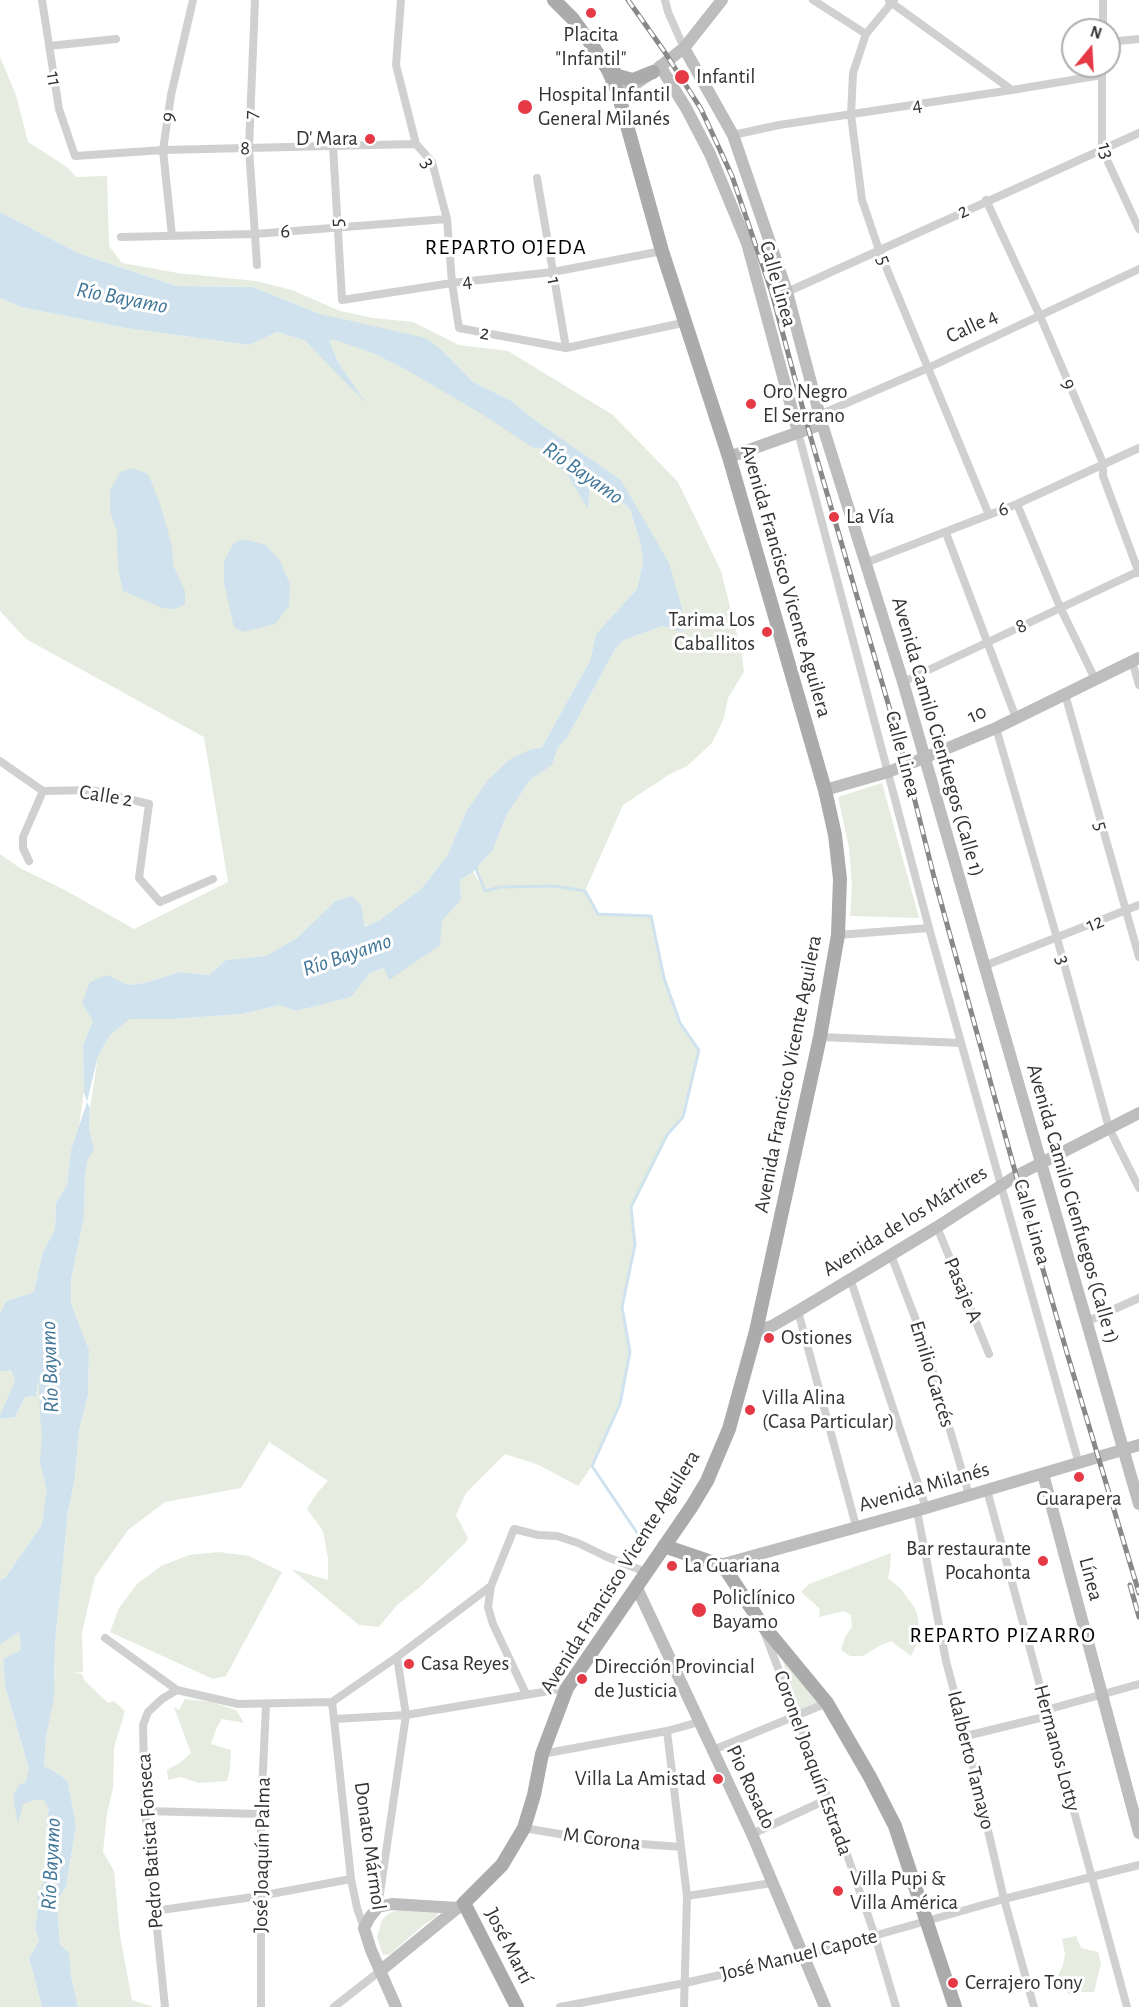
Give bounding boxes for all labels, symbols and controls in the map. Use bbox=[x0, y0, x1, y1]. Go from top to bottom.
marker: Placita "Infantil" bbox=[584, 6, 598, 20]
north arrow bbox=[1061, 18, 1121, 78]
place label: Placita "Infantil" bbox=[555, 22, 627, 72]
text: N bbox=[1088, 23, 1104, 42]
place label: Infantil bbox=[696, 64, 755, 90]
marker: Infantil bbox=[673, 68, 691, 86]
street label: 11 bbox=[40, 70, 68, 88]
place label: Hospital Infantil General Milanés bbox=[538, 82, 670, 132]
street label: 4 bbox=[910, 92, 924, 118]
marker: Hospital Infantil General Milanés bbox=[516, 98, 534, 116]
street label: 9 bbox=[155, 110, 181, 124]
street label: 7 bbox=[238, 110, 264, 120]
place label: D' Mara bbox=[296, 126, 358, 152]
marker: D' Mara bbox=[363, 132, 377, 146]
street label: 8 bbox=[240, 135, 250, 161]
street label: 13 bbox=[1092, 140, 1120, 162]
street label: 3 bbox=[415, 153, 441, 173]
street label: 2 bbox=[953, 198, 973, 224]
street label: 6 bbox=[279, 218, 291, 244]
street label: 5 bbox=[324, 218, 350, 228]
district label: REPARTO OJEDA bbox=[425, 234, 587, 260]
street label: Calle Linea bbox=[754, 238, 802, 330]
street label: 5 bbox=[871, 251, 897, 269]
street label: 4 bbox=[461, 268, 473, 294]
street label: 1 bbox=[541, 275, 567, 287]
water label: Río Bayamo bbox=[74, 276, 170, 320]
street label: Calle 4 bbox=[942, 303, 1002, 349]
street label: 2 bbox=[478, 320, 492, 346]
street label: 9 bbox=[1055, 375, 1083, 393]
place label: Oro Negro El Serrano bbox=[763, 379, 848, 429]
marker: Oro Negro El Serrano bbox=[744, 397, 758, 411]
water label: Río Bayamo bbox=[538, 436, 628, 510]
street label: Avenida Francisco Vicente Aguilera bbox=[735, 442, 837, 720]
street label: 6 bbox=[994, 495, 1012, 523]
place label: La Vía bbox=[846, 504, 895, 530]
marker: La Vía bbox=[827, 510, 841, 524]
street label: Avenida Camilo Cienfuegos (Calle 1) bbox=[886, 594, 990, 880]
place label: Tarima Los Caballitos bbox=[668, 607, 755, 657]
street label: 8 bbox=[1011, 612, 1031, 640]
marker: Tarima Los Caballitos bbox=[760, 625, 774, 639]
street label: 10 bbox=[964, 699, 990, 729]
street label: Calle Linea bbox=[879, 708, 927, 800]
street label: Calle 2 bbox=[78, 779, 134, 813]
street label: 5 bbox=[1088, 818, 1114, 834]
street label: 12 bbox=[1083, 908, 1107, 938]
water label: Río Bayamo bbox=[299, 928, 395, 982]
street label: Avenida Francisco Vicente Aguilera bbox=[749, 933, 827, 1215]
street label: 3 bbox=[1050, 953, 1076, 967]
street label: Avenida Camilo Cienfuegos (Calle 1) bbox=[1021, 1061, 1125, 1347]
street label: Avenida de los Mártires bbox=[818, 1160, 992, 1282]
street label: Calle Linea bbox=[1008, 1176, 1056, 1268]
street label: Pasaje A bbox=[938, 1254, 988, 1326]
street label: Emilio Garcés bbox=[904, 1318, 960, 1430]
water label: Río Bayamo bbox=[35, 1320, 65, 1414]
place label: Ostiones bbox=[781, 1325, 852, 1351]
marker: Ostiones bbox=[762, 1331, 776, 1345]
place label: Villa Alina (Casa Particular) bbox=[762, 1385, 895, 1435]
marker: Villa Alina (Casa Particular) bbox=[743, 1403, 757, 1417]
street label: Avenida Francisco Vicente Aguilera bbox=[534, 1446, 706, 1698]
street label: Avenida Milanés bbox=[856, 1456, 992, 1518]
marker: Guarapera bbox=[1072, 1470, 1086, 1484]
place label: Guarapera bbox=[1036, 1486, 1122, 1512]
place label: Bar restaurante Pocahonta bbox=[906, 1536, 1031, 1586]
place label: La Guariana bbox=[684, 1553, 780, 1579]
marker: Bar restaurante Pocahonta bbox=[1036, 1554, 1050, 1568]
street label: Línea bbox=[1073, 1554, 1109, 1604]
marker: La Guariana bbox=[665, 1559, 679, 1573]
place label: Policlínico Bayamo bbox=[712, 1585, 795, 1635]
marker: Policlínico Bayamo bbox=[690, 1601, 708, 1619]
district label: REPARTO PIZARRO bbox=[909, 1622, 1097, 1648]
place label: Casa Reyes bbox=[421, 1651, 509, 1677]
place label: Dirección Provincial de Justicia bbox=[594, 1654, 755, 1704]
marker: Casa Reyes bbox=[402, 1657, 416, 1671]
street label: Coronel Joaquín Estrada bbox=[768, 1667, 858, 1859]
marker: Dirección Provincial de Justicia bbox=[575, 1672, 589, 1686]
street label: Hermanos Lotty bbox=[1028, 1682, 1086, 1814]
street label: Idalberto Tamayo bbox=[942, 1688, 1000, 1832]
street label: Pio Rosado bbox=[721, 1741, 781, 1833]
street label: Pedro Batista Fonseca bbox=[131, 1752, 169, 1930]
place label: Villa La Amistad bbox=[575, 1766, 706, 1792]
marker: Villa La Amistad bbox=[711, 1772, 725, 1786]
street label: José Joaquín Palma bbox=[248, 1777, 276, 1933]
street label: Donato Mármol bbox=[349, 1780, 391, 1912]
water label: Río Bayamo bbox=[35, 1817, 67, 1911]
street label: M Corona bbox=[562, 1822, 642, 1856]
place label: Villa Pupi & Villa América bbox=[850, 1866, 958, 1916]
marker: Villa Pupi & Villa América bbox=[831, 1884, 845, 1898]
street label: José Martí bbox=[479, 1904, 539, 1988]
street label: José Manuel Capote bbox=[718, 1923, 880, 1987]
place label: Cerrajero Tony bbox=[965, 1970, 1082, 1996]
marker: Cerrajero Tony bbox=[946, 1976, 960, 1990]

